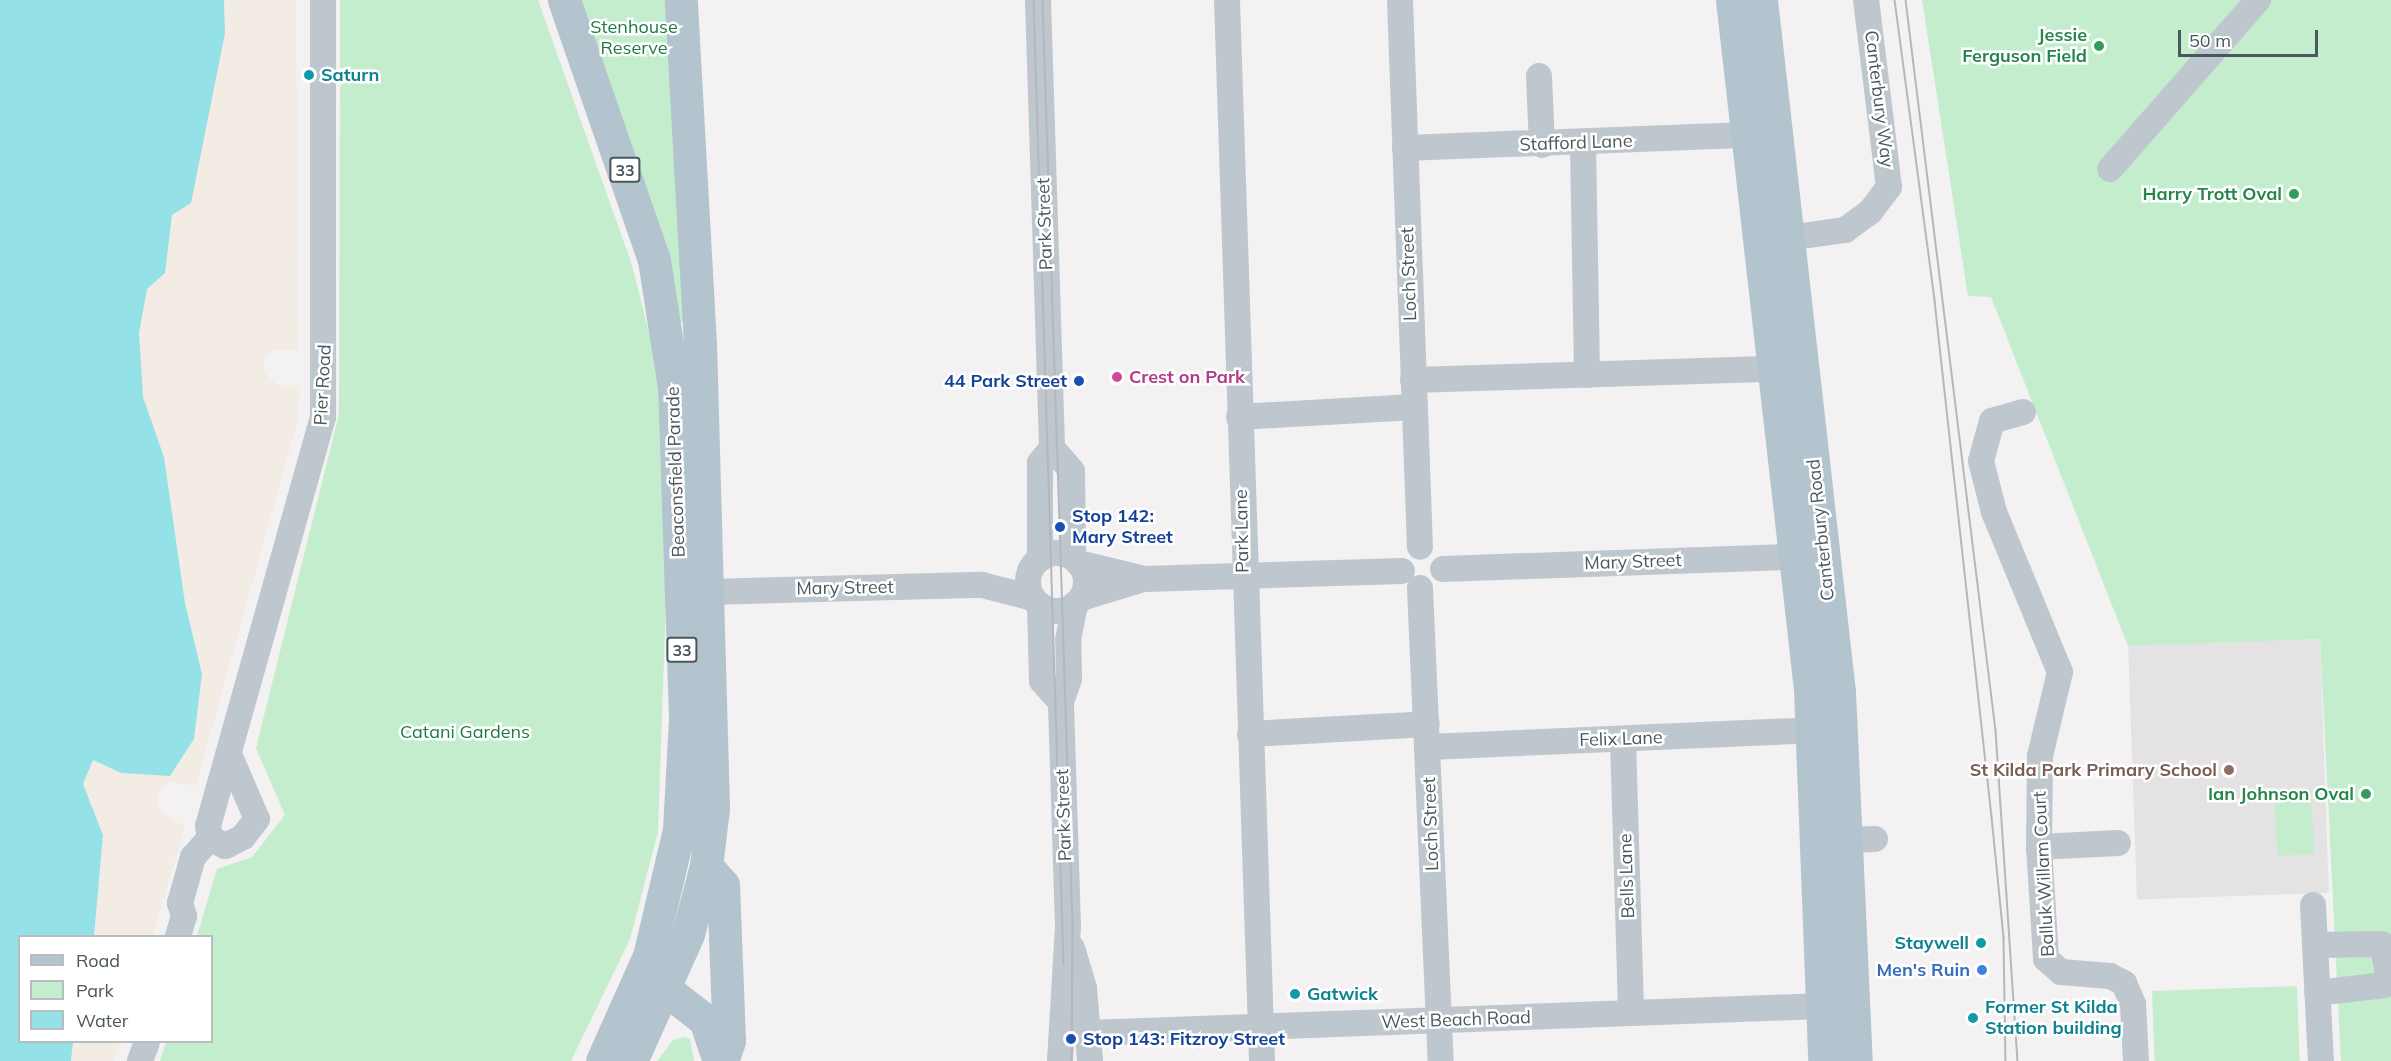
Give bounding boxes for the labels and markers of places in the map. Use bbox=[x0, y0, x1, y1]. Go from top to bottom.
place label: Jessie Ferguson Field bbox=[1962, 25, 2087, 68]
marker: Jessie Ferguson Field bbox=[2092, 39, 2106, 53]
place label: Saturn bbox=[321, 64, 379, 86]
marker: Saturn bbox=[302, 68, 316, 82]
place label: Harry Trott Oval bbox=[2143, 183, 2282, 205]
marker: Harry Trott Oval bbox=[2287, 187, 2301, 201]
place label: Crest on Park bbox=[1129, 366, 1245, 388]
place label: 44 Park Street bbox=[944, 370, 1067, 392]
marker: Crest on Park bbox=[1110, 370, 1124, 384]
marker: 44 Park Street bbox=[1072, 374, 1086, 388]
place label: Stop 142: Mary Street bbox=[1072, 506, 1173, 548]
marker: Stop 142: Mary Street bbox=[1053, 520, 1067, 534]
place label: St Kilda Park Primary School bbox=[1970, 759, 2217, 781]
marker: St Kilda Park Primary School bbox=[2222, 763, 2236, 777]
place label: Ian Johnson Oval bbox=[2208, 783, 2354, 805]
marker: Ian Johnson Oval bbox=[2359, 787, 2373, 801]
place label: Staywell bbox=[1894, 932, 1969, 954]
marker: Staywell bbox=[1974, 936, 1988, 950]
place label: Men's Ruin bbox=[1876, 959, 1970, 981]
marker: Men's Ruin bbox=[1975, 963, 1989, 977]
place label: Gatwick bbox=[1307, 983, 1378, 1005]
marker: Gatwick bbox=[1288, 987, 1302, 1001]
place label: Former St Kilda Station building bbox=[1985, 997, 2122, 1040]
marker: Former St Kilda Station building bbox=[1966, 1011, 1980, 1025]
place label: Stop 143: Fitzroy Street bbox=[1083, 1028, 1285, 1050]
marker: Stop 143: Fitzroy Street bbox=[1064, 1032, 1078, 1046]

